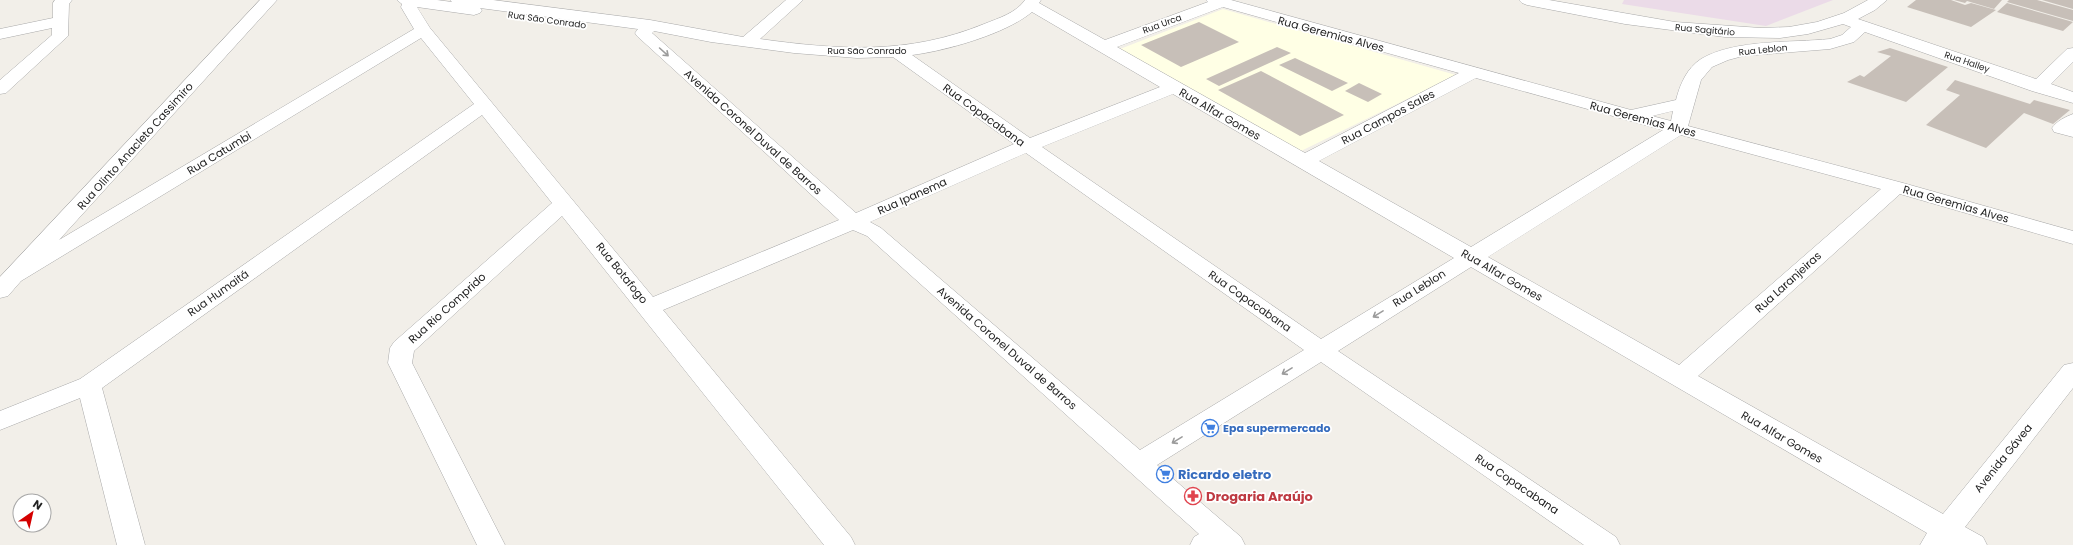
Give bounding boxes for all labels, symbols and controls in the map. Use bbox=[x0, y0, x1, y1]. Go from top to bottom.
street label: Rua São Conrado bbox=[507, 9, 587, 31]
street label: Rua Urca bbox=[1141, 11, 1183, 37]
street label: Rua Geremias Alves bbox=[1276, 12, 1386, 56]
street label: Rua Sagitário bbox=[1675, 21, 1736, 39]
street label: Rua Leblon bbox=[1738, 41, 1788, 59]
street label: Rua São Conrado bbox=[827, 45, 907, 57]
one-way arrow bbox=[658, 47, 668, 56]
street label: Rua Halley bbox=[1943, 49, 1991, 75]
street label: Avenida Coronel Duval de Barros bbox=[681, 66, 826, 199]
street label: Rua Olinto Anacleto Cassimiro bbox=[73, 79, 197, 213]
street label: Rua Copacabana bbox=[940, 80, 1028, 150]
street label: Rua Alfar Gomes bbox=[1176, 84, 1264, 144]
street label: Rua Campos Sales bbox=[1338, 85, 1438, 148]
street label: Rua Geremias Alves bbox=[1588, 97, 1698, 141]
street label: Rua Catumbi bbox=[184, 127, 254, 179]
street label: Rua Ipanema bbox=[875, 174, 949, 218]
street label: Rua Geremias Alves bbox=[1901, 181, 2011, 227]
street label: Rua Botafogo bbox=[592, 239, 652, 307]
street label: Rua Alfar Gomes bbox=[1458, 245, 1546, 305]
street label: Rua Laranjeiras bbox=[1751, 248, 1825, 316]
street label: Rua Leblon bbox=[1389, 265, 1449, 311]
street label: Rua Humaitá bbox=[184, 266, 252, 320]
street label: Rua Copacabana bbox=[1205, 266, 1295, 336]
street label: Rua Rio Comprido bbox=[405, 269, 489, 347]
street label: Avenida Coronel Duval de Barros bbox=[934, 283, 1081, 413]
one-way arrow bbox=[1373, 310, 1384, 318]
one-way arrow bbox=[1281, 367, 1293, 375]
street label: Rua Alfar Gomes bbox=[1738, 407, 1826, 467]
supermarket icon: Epa supermercado bbox=[1200, 418, 1220, 438]
place label: Epa supermercado bbox=[1223, 420, 1330, 436]
street label: Avenida Gávea bbox=[1970, 420, 2036, 496]
one-way arrow bbox=[1171, 436, 1183, 444]
street label: Rua Copacabana bbox=[1472, 450, 1562, 518]
supermarket icon: Ricardo eletro bbox=[1155, 464, 1175, 484]
place label: Ricardo eletro bbox=[1178, 465, 1271, 484]
pharmacy icon: Drogaria Araújo bbox=[1183, 486, 1203, 506]
place label: Drogaria Araújo bbox=[1206, 487, 1313, 506]
north arrow bbox=[12, 493, 52, 533]
text: N bbox=[30, 496, 45, 514]

